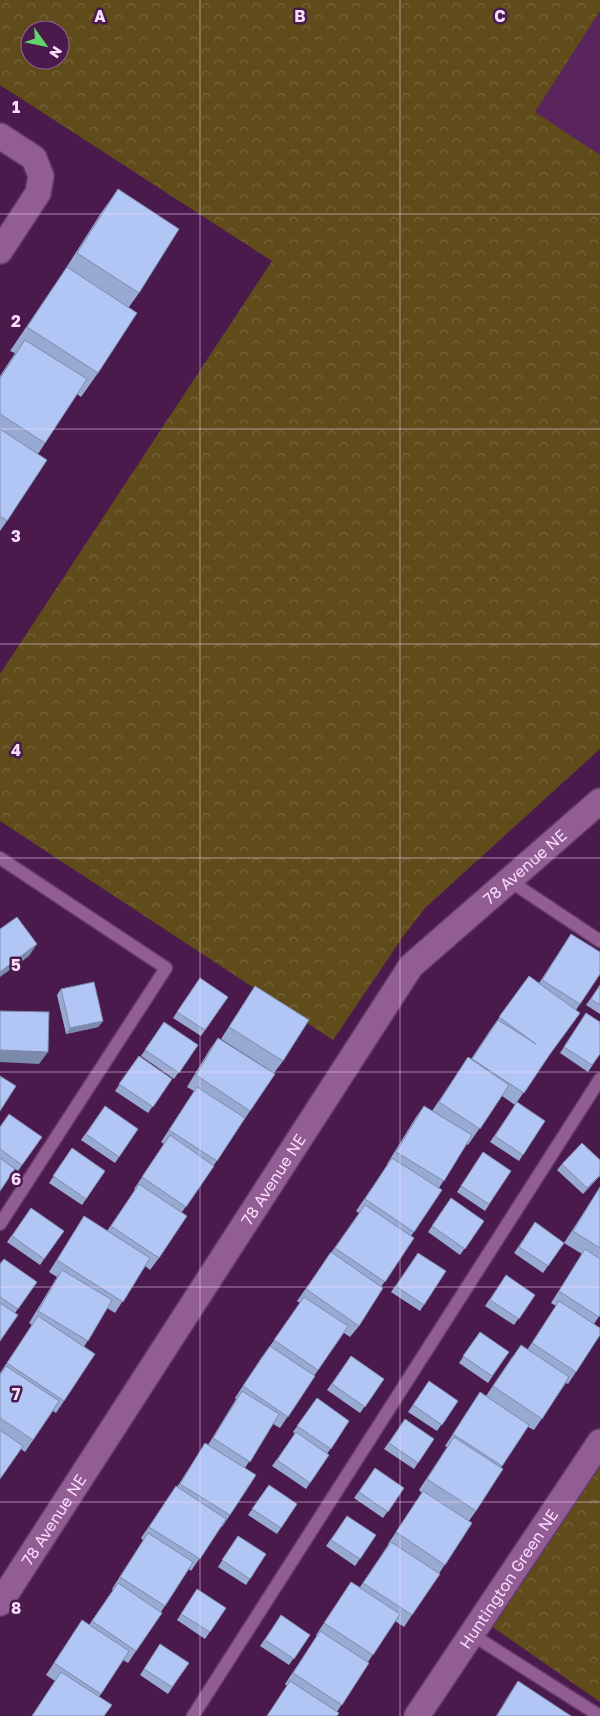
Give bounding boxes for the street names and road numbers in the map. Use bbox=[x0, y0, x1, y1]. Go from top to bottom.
street label: 78 Avenue NE bbox=[479, 825, 571, 909]
street label: 78 Avenue NE bbox=[236, 1130, 310, 1229]
street label: 78 Avenue NE bbox=[17, 1470, 90, 1569]
street label: Huntington Green NE bbox=[455, 1505, 562, 1652]

